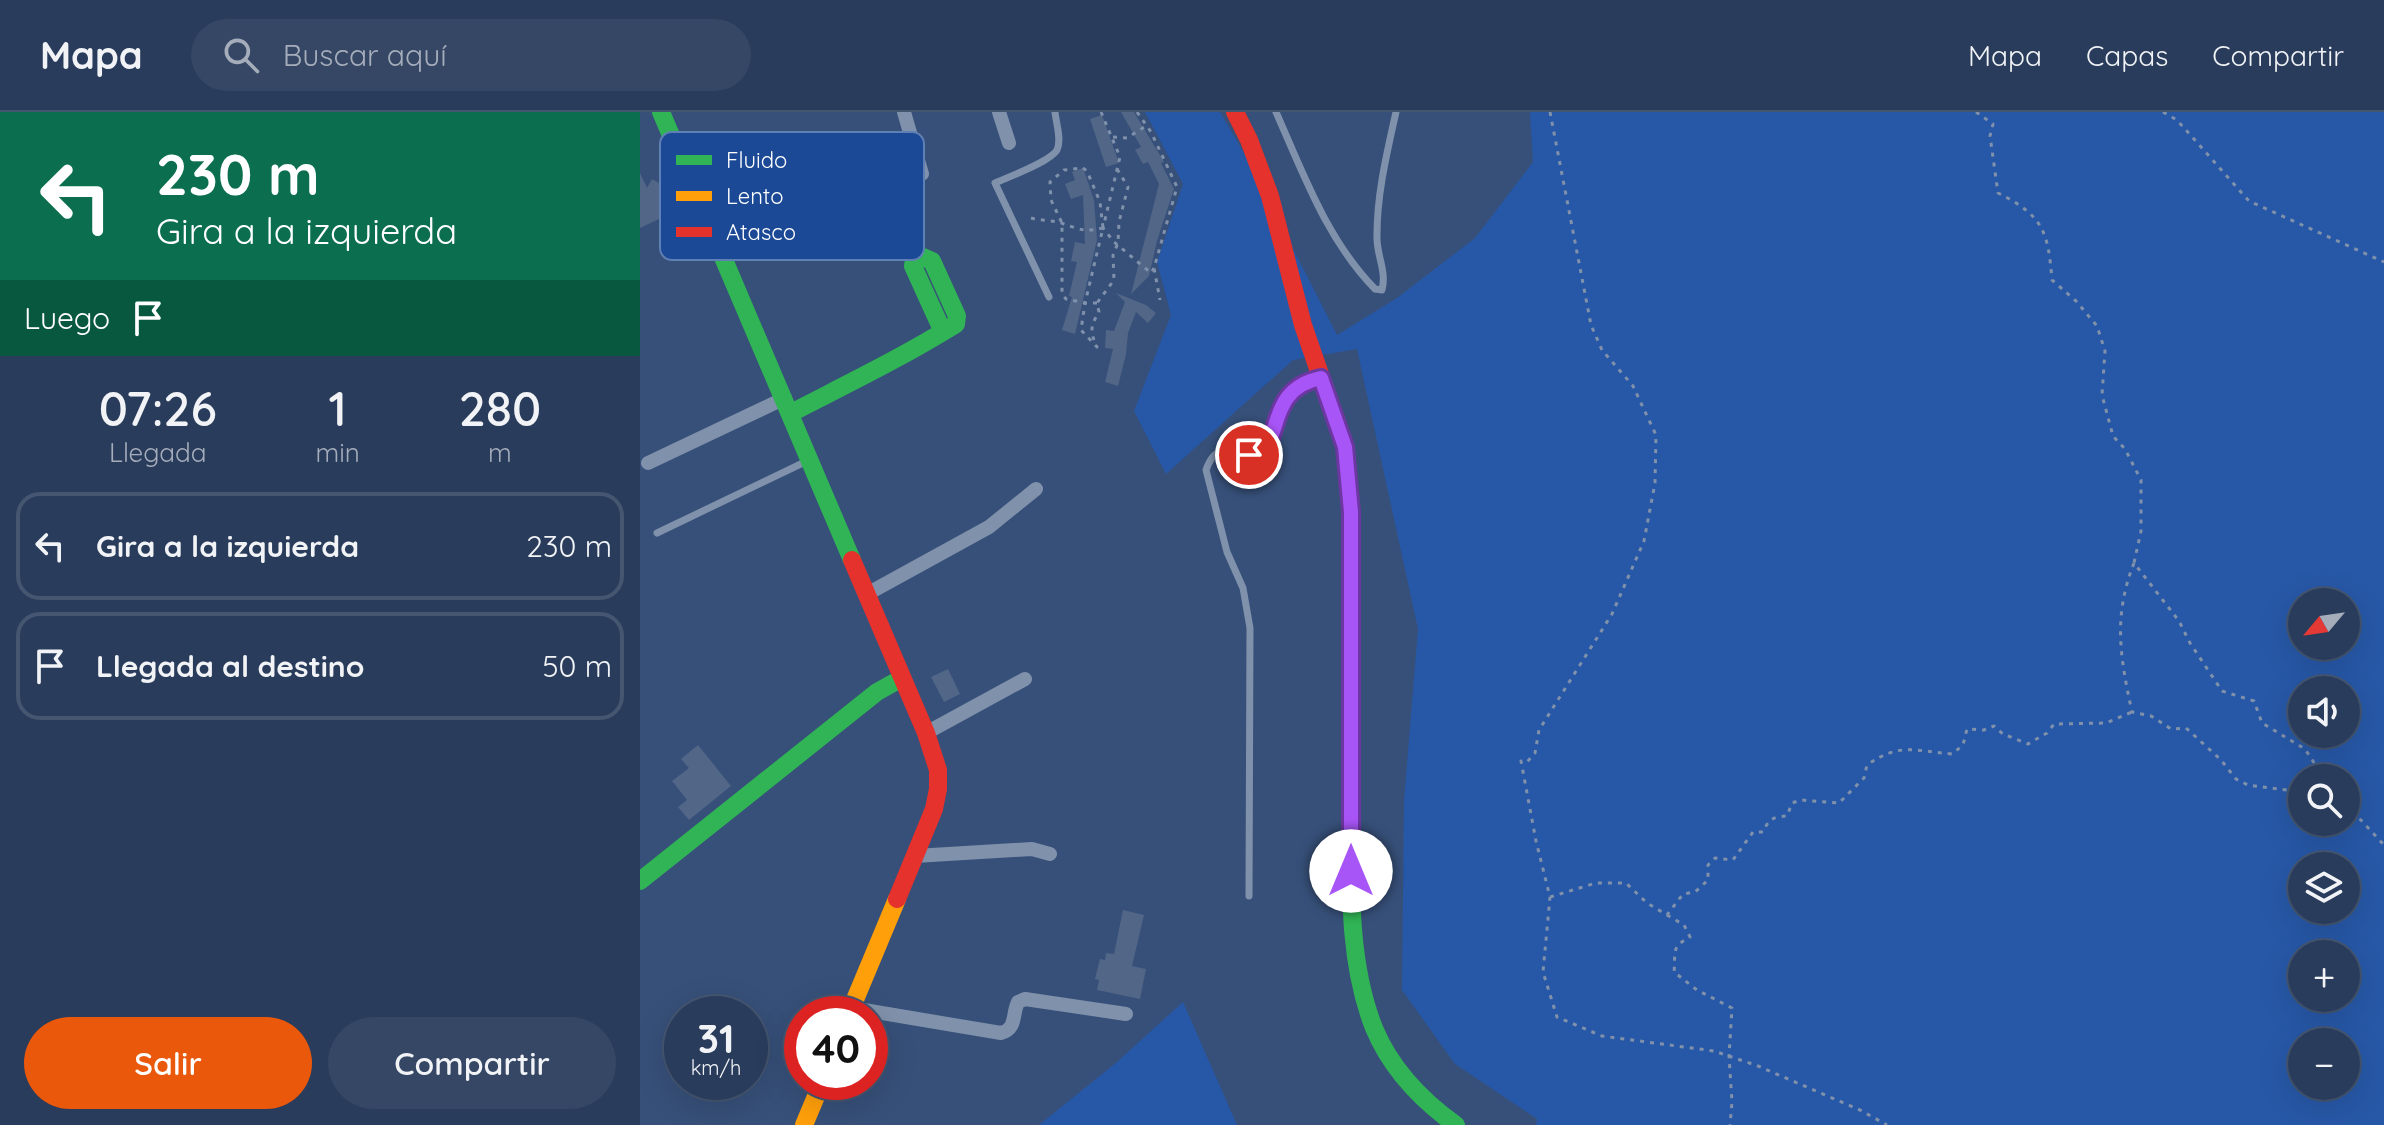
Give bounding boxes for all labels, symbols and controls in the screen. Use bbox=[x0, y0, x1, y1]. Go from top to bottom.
search box bbox=[191, 19, 751, 91]
text: Mapa bbox=[40, 31, 143, 79]
icon: search bbox=[219, 33, 263, 77]
text: Buscar aquí bbox=[283, 36, 447, 74]
text: Mapa bbox=[1968, 38, 2042, 73]
text: Capas bbox=[2086, 38, 2168, 73]
text: Compartir bbox=[2212, 38, 2344, 73]
legend bbox=[660, 132, 924, 260]
text: 230 m bbox=[156, 139, 320, 209]
icon: left bbox=[24, 144, 128, 248]
text: Fluido bbox=[726, 146, 787, 174]
text: Lento bbox=[726, 182, 784, 210]
text: Gira a la izquierda bbox=[156, 208, 457, 253]
text: Atasco bbox=[726, 218, 796, 246]
icon: arrive bbox=[126, 296, 170, 340]
text: Luego bbox=[24, 299, 110, 337]
text: 07:26 bbox=[99, 378, 217, 438]
text: 1 bbox=[329, 378, 347, 438]
text: 280 bbox=[459, 378, 541, 438]
pin bbox=[1215, 421, 1283, 489]
icon: arrive bbox=[1227, 433, 1271, 477]
text: Llegada bbox=[109, 436, 207, 469]
text: min bbox=[316, 436, 360, 469]
text: m bbox=[488, 436, 512, 469]
icon: left bbox=[28, 524, 72, 568]
text: Gira a la izquierda bbox=[96, 527, 359, 565]
text: 230 m bbox=[526, 527, 612, 565]
north arrow bbox=[2288, 588, 2360, 660]
map controls bbox=[2288, 588, 2360, 1100]
icon: arrive bbox=[28, 644, 72, 688]
text: Llegada al destino bbox=[96, 647, 364, 685]
text: 50 m bbox=[542, 647, 612, 685]
button: sound bbox=[2288, 676, 2360, 748]
button: search bbox=[2288, 764, 2360, 836]
position arrow bbox=[1309, 829, 1393, 913]
button: layers bbox=[2288, 852, 2360, 924]
button: + bbox=[2288, 940, 2360, 1012]
speed limit sign: 40 bbox=[784, 996, 888, 1100]
text: 31 bbox=[697, 1013, 735, 1063]
button: Salir bbox=[24, 1017, 312, 1109]
button: Compartir bbox=[328, 1017, 616, 1109]
button: − bbox=[2288, 1028, 2360, 1100]
text: km/h bbox=[691, 1055, 741, 1080]

